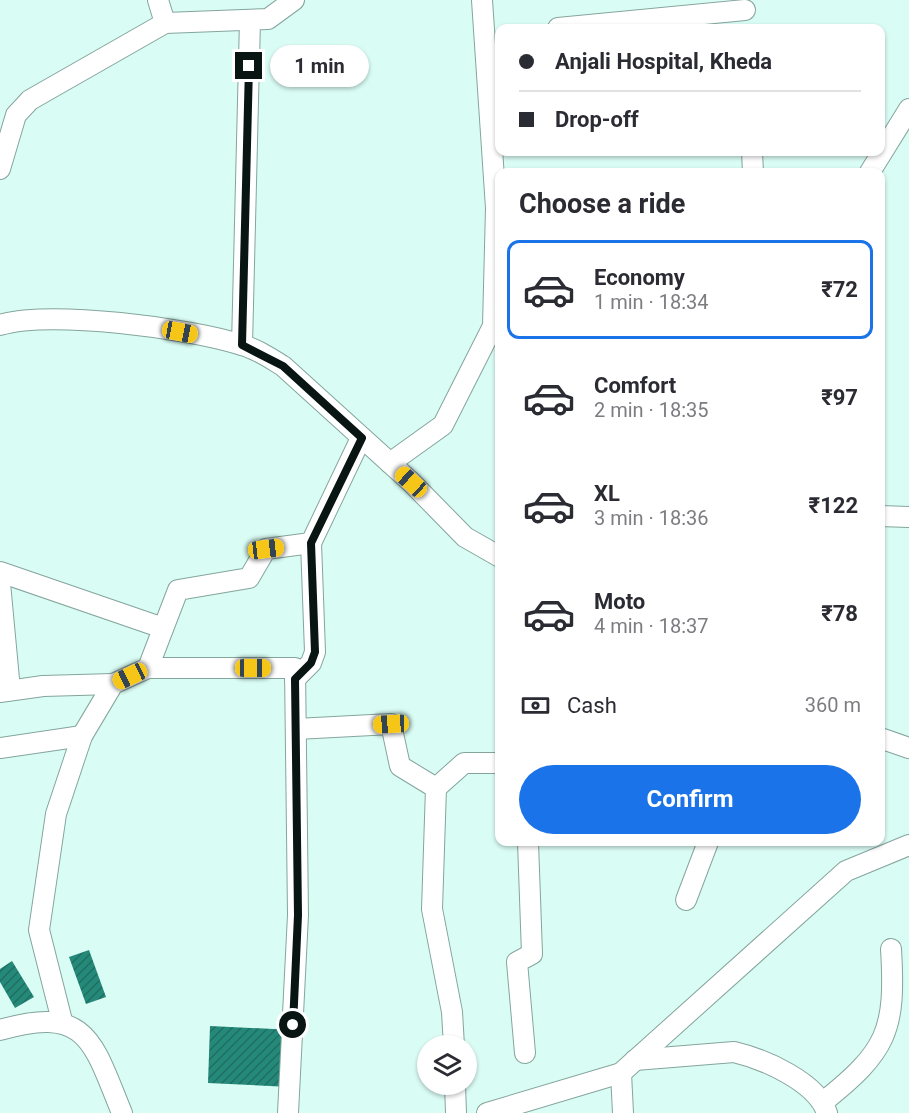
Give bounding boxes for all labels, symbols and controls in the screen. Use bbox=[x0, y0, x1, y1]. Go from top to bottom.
callout: 1 min bbox=[270, 45, 369, 87]
text: Anjali Hospital, Kheda bbox=[555, 49, 772, 74]
route end bbox=[235, 52, 262, 79]
text: 1 min bbox=[294, 54, 345, 78]
text: Drop-off bbox=[555, 107, 639, 132]
text: Choose a ride bbox=[519, 188, 685, 220]
icon: car bbox=[522, 263, 576, 317]
text: Economy bbox=[594, 265, 685, 290]
text: ₹72 bbox=[821, 277, 858, 302]
text: 1 min · 18:34 bbox=[594, 290, 709, 314]
car bbox=[161, 320, 199, 344]
icon: car bbox=[522, 371, 576, 425]
text: Comfort bbox=[594, 373, 676, 398]
text: ₹97 bbox=[821, 385, 858, 410]
text: 2 min · 18:35 bbox=[594, 398, 709, 422]
car bbox=[392, 463, 430, 501]
icon: car bbox=[522, 479, 576, 533]
text: XL bbox=[594, 481, 620, 506]
text: ₹122 bbox=[809, 493, 858, 518]
text: 3 min · 18:36 bbox=[594, 506, 709, 530]
car bbox=[247, 538, 285, 560]
icon: car bbox=[522, 587, 576, 641]
text: Moto bbox=[594, 589, 645, 614]
text: ₹78 bbox=[821, 601, 858, 626]
text: 4 min · 18:37 bbox=[594, 614, 709, 638]
car bbox=[235, 659, 271, 677]
car bbox=[110, 660, 150, 692]
icon: cash bbox=[519, 689, 552, 722]
text: Cash bbox=[567, 693, 617, 718]
text: 360 m bbox=[805, 693, 861, 717]
car bbox=[373, 714, 409, 734]
button: Confirm bbox=[519, 765, 861, 834]
route start bbox=[279, 1011, 306, 1038]
map controls bbox=[417, 1035, 477, 1095]
button: layers bbox=[417, 1035, 477, 1095]

